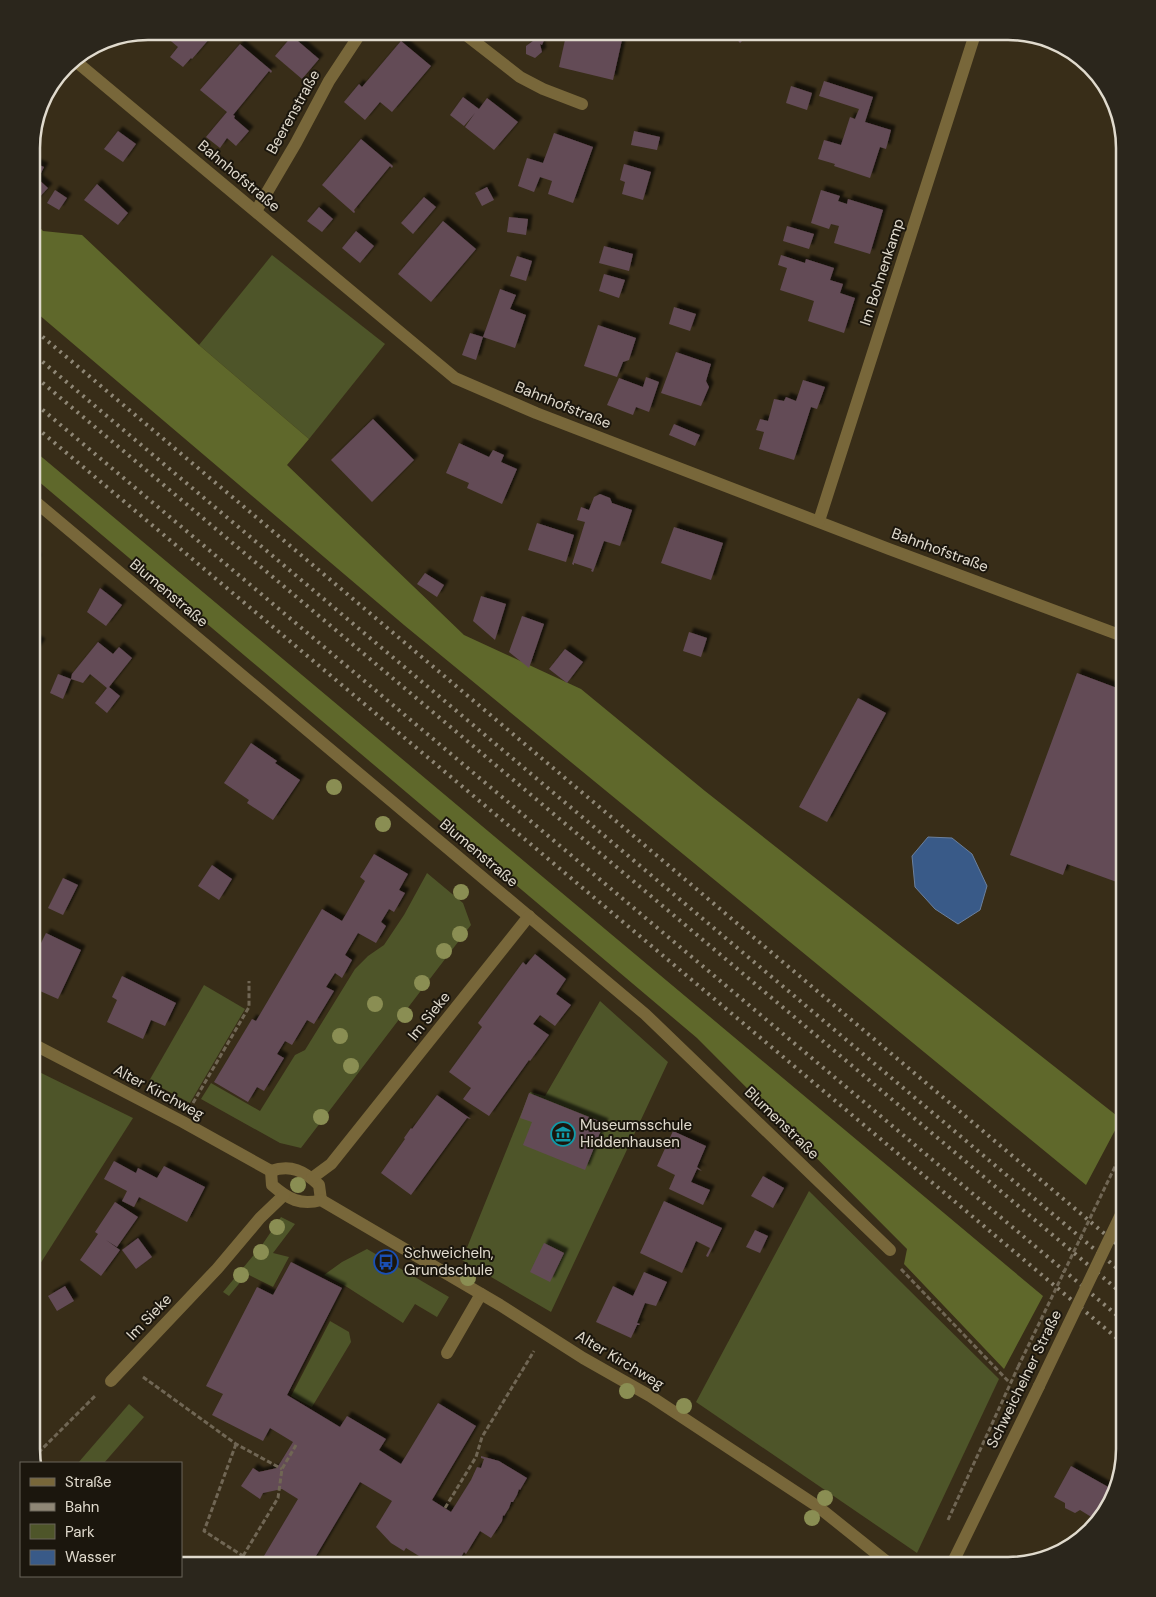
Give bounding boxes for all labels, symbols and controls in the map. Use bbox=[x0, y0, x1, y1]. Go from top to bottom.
street label: Beerenstraße bbox=[262, 66, 324, 158]
street label: Bahnhofstraße bbox=[194, 136, 284, 216]
street label: Im Bohnenkamp bbox=[855, 216, 909, 328]
street label: Bahnhofstraße bbox=[512, 377, 614, 433]
street label: Bahnhofstraße bbox=[889, 523, 991, 577]
street label: Blumenstraße bbox=[126, 554, 212, 632]
street label: Blumenstraße bbox=[436, 814, 522, 892]
street label: Im Sieke bbox=[403, 987, 455, 1045]
street label: Alter Kirchweg bbox=[110, 1060, 208, 1124]
street label: Blumenstraße bbox=[740, 1082, 824, 1164]
place label: Museumsschule Hiddenhausen bbox=[580, 1115, 692, 1152]
museum icon: Museumsschule Hiddenhausen bbox=[550, 1121, 576, 1147]
place label: Schweicheln, Grundschule bbox=[404, 1243, 494, 1280]
bus stop icon: Schweicheln, Grundschule bbox=[373, 1249, 399, 1275]
street label: Im Sieke bbox=[122, 1289, 176, 1345]
street label: Schweichelner Straße bbox=[982, 1307, 1066, 1451]
street label: Alter Kirchweg bbox=[572, 1326, 668, 1394]
legend bbox=[20, 1462, 182, 1577]
text: Straße bbox=[65, 1472, 112, 1492]
text: Bahn bbox=[65, 1497, 99, 1517]
text: Park bbox=[65, 1522, 95, 1542]
text: Wasser bbox=[65, 1547, 117, 1567]

